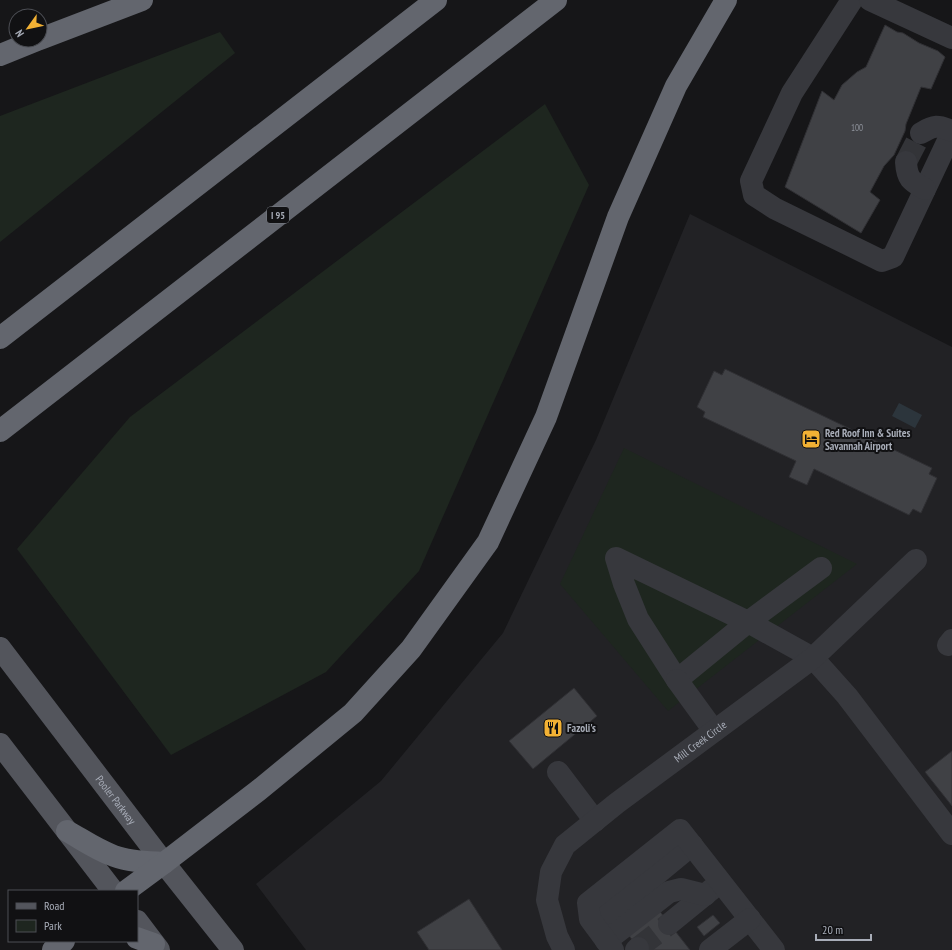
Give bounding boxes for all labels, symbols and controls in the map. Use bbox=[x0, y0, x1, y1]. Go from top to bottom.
north arrow bbox=[8, 8, 48, 48]
text: N bbox=[12, 27, 27, 40]
house number: 100 bbox=[851, 122, 863, 133]
road number: I 95 bbox=[267, 207, 289, 223]
place label: Red Roof Inn & Suites Savannah Airport bbox=[825, 426, 910, 453]
hotel icon: Red Roof Inn & Suites Savannah Airport bbox=[800, 428, 822, 450]
restaurant icon: Fazoli's bbox=[542, 717, 564, 739]
street label: Mill Creek Circle bbox=[671, 717, 729, 765]
place label: Fazoli's bbox=[567, 721, 596, 735]
street label: Pooler Parkway bbox=[93, 773, 140, 828]
legend bbox=[8, 890, 138, 942]
text: Road bbox=[44, 898, 64, 913]
scale bar bbox=[816, 916, 871, 942]
text: Park bbox=[44, 918, 62, 933]
text: 20 m bbox=[822, 922, 843, 937]

